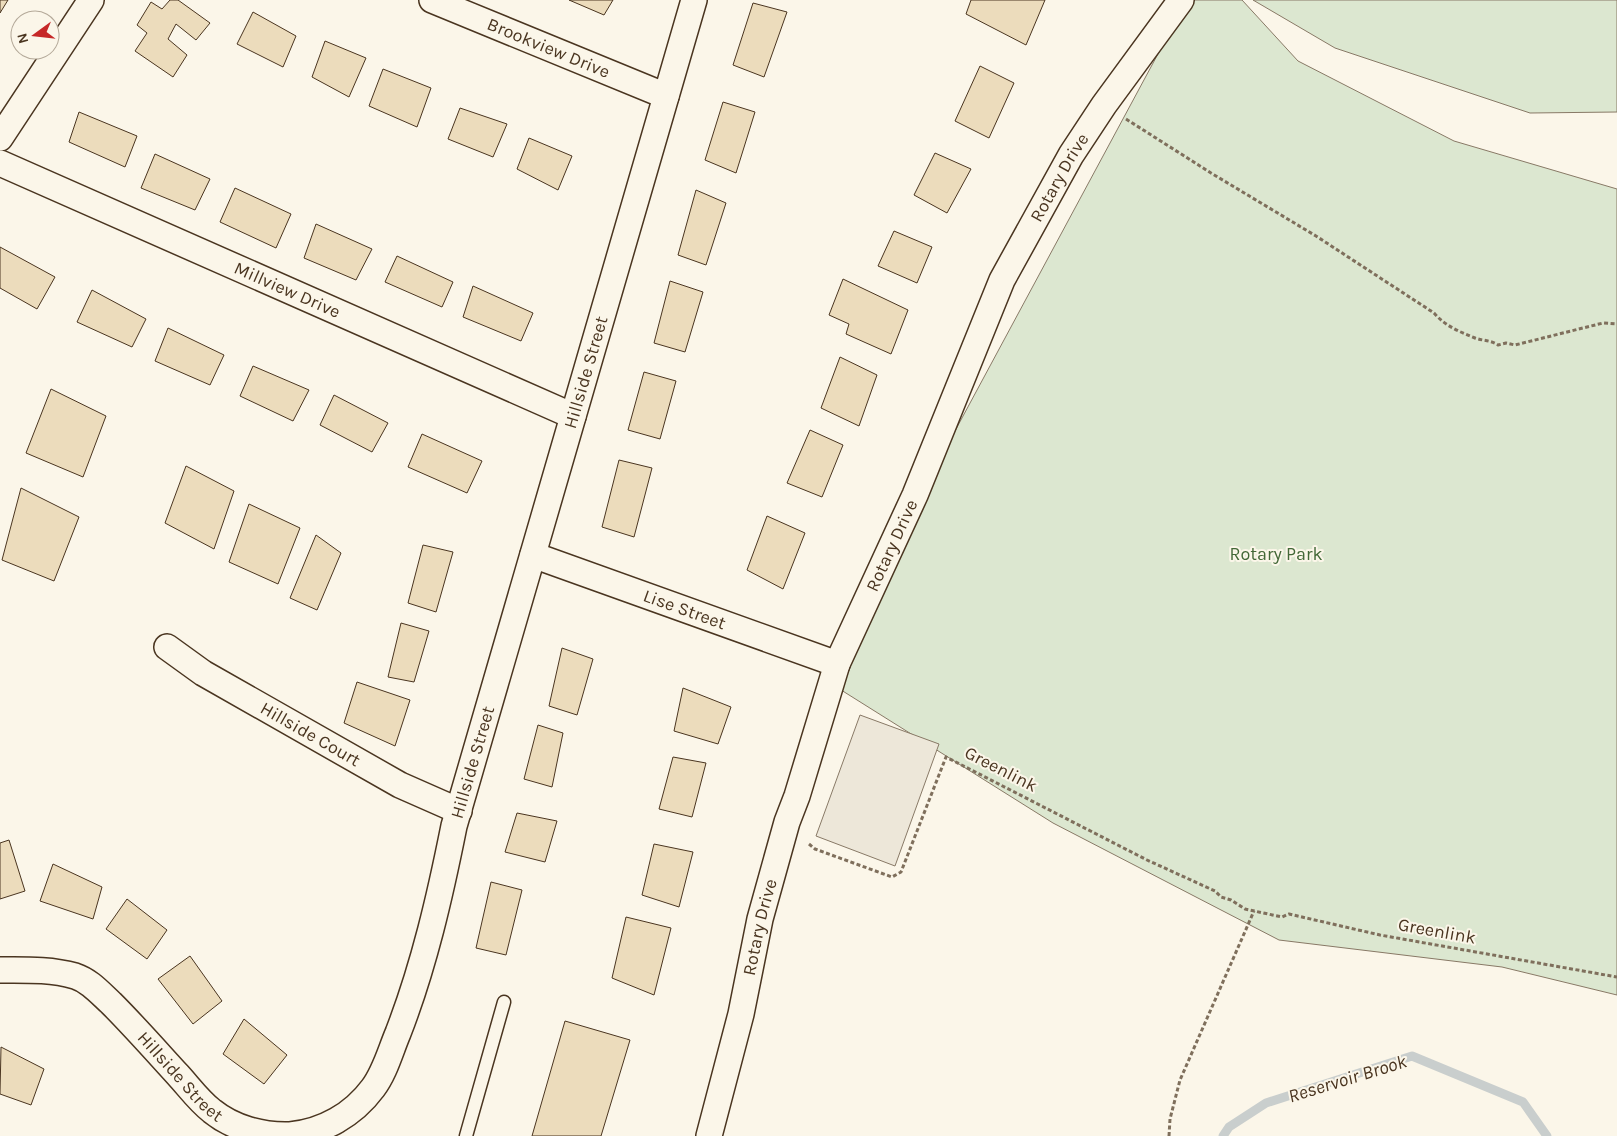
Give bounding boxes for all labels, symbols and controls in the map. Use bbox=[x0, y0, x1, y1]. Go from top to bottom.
north arrow bbox=[10, 10, 60, 60]
street label: Brookview Drive bbox=[484, 13, 613, 83]
text: N bbox=[13, 31, 32, 45]
street label: Rotary Drive bbox=[1025, 129, 1093, 226]
street label: Millview Drive bbox=[231, 257, 344, 323]
street label: Hillside Street bbox=[559, 313, 613, 431]
street label: Rotary Drive bbox=[861, 496, 922, 595]
park label: Rotary Park bbox=[1229, 543, 1323, 565]
street label: Lise Street bbox=[640, 584, 729, 634]
street label: Hillside Court bbox=[256, 697, 365, 771]
street label: Hillside Street bbox=[446, 703, 499, 821]
street label: Greenlink bbox=[961, 741, 1041, 797]
street label: Rotary Drive bbox=[738, 876, 782, 977]
street label: Greenlink bbox=[1396, 913, 1478, 949]
street label: Hillside Street bbox=[133, 1027, 227, 1127]
water label: Reservoir Brook bbox=[1285, 1050, 1410, 1107]

